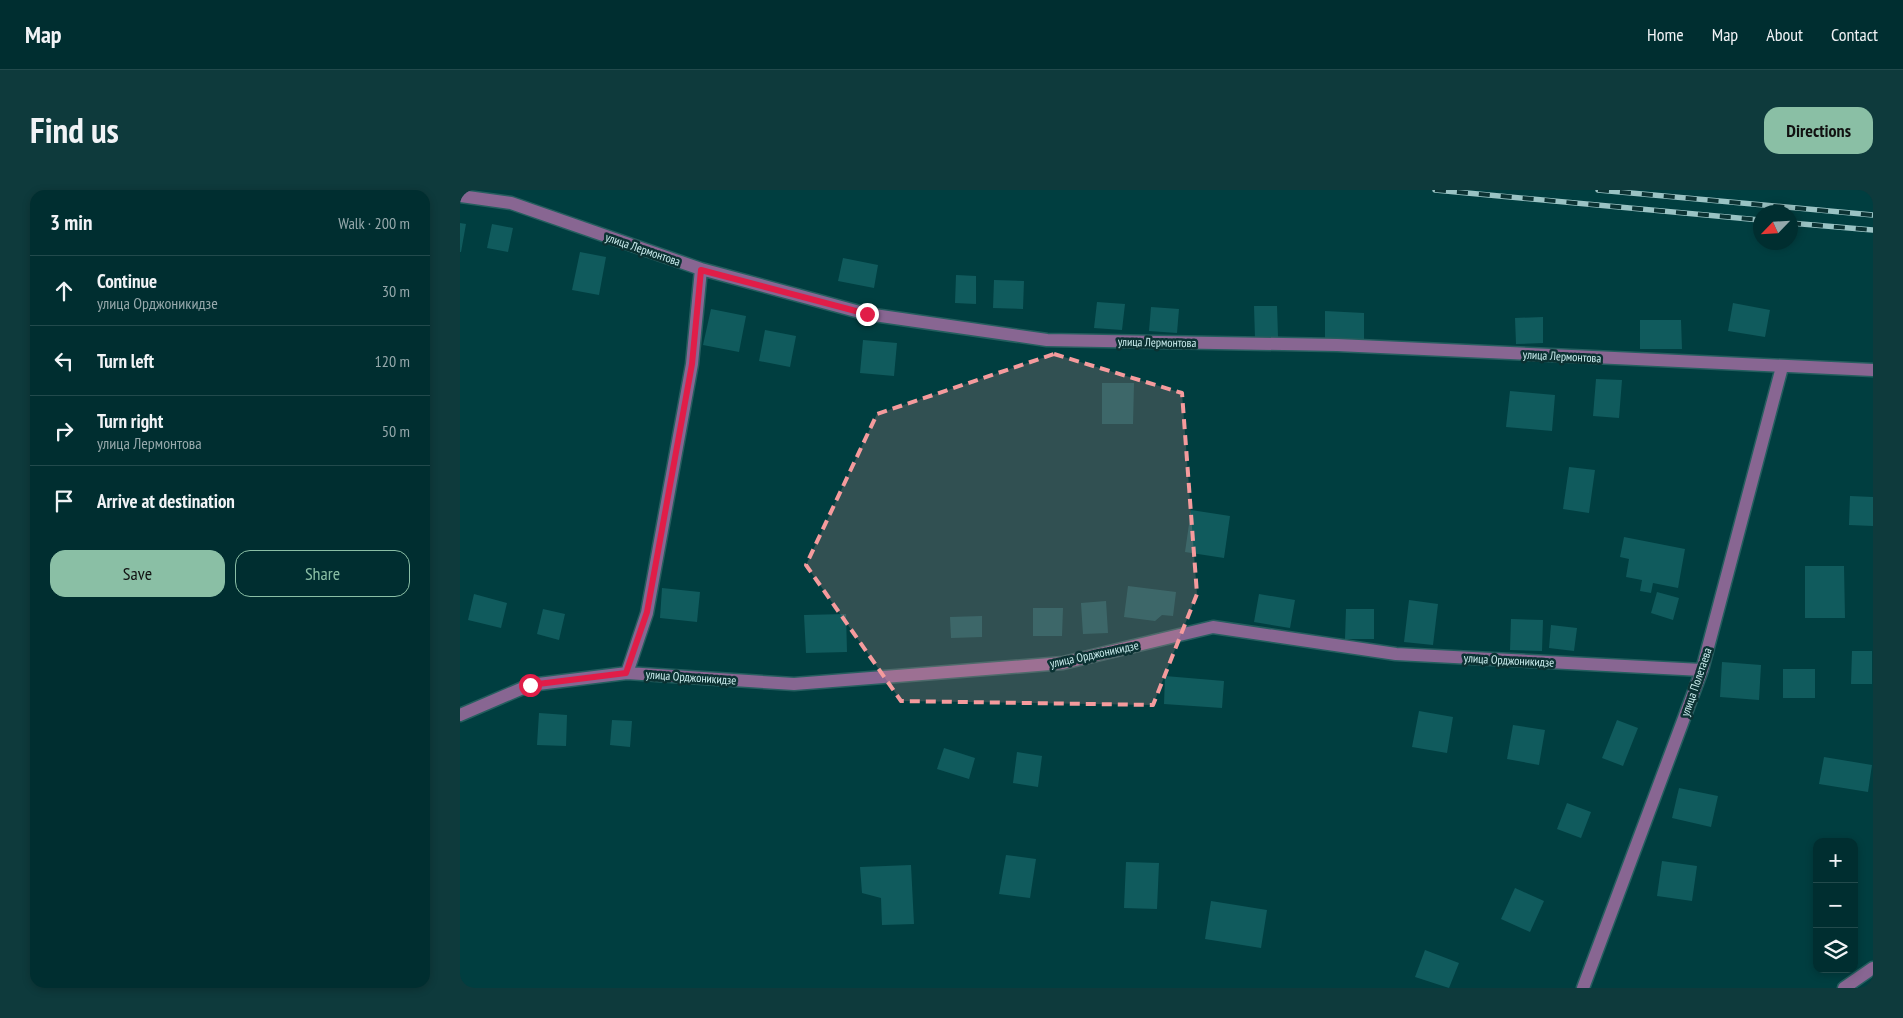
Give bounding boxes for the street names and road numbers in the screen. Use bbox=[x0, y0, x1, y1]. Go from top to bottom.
street label: улица Лермонтова bbox=[603, 229, 683, 269]
street label: улица Лермонтова bbox=[1118, 334, 1197, 350]
street label: улица Лермонтова bbox=[1522, 346, 1602, 366]
street label: улица Орджоникидзе bbox=[1048, 637, 1140, 671]
street label: улица Полетаева bbox=[1677, 645, 1715, 718]
street label: улица Орджоникидзе bbox=[1463, 650, 1555, 670]
street label: улица Орджоникидзе bbox=[645, 666, 737, 688]

